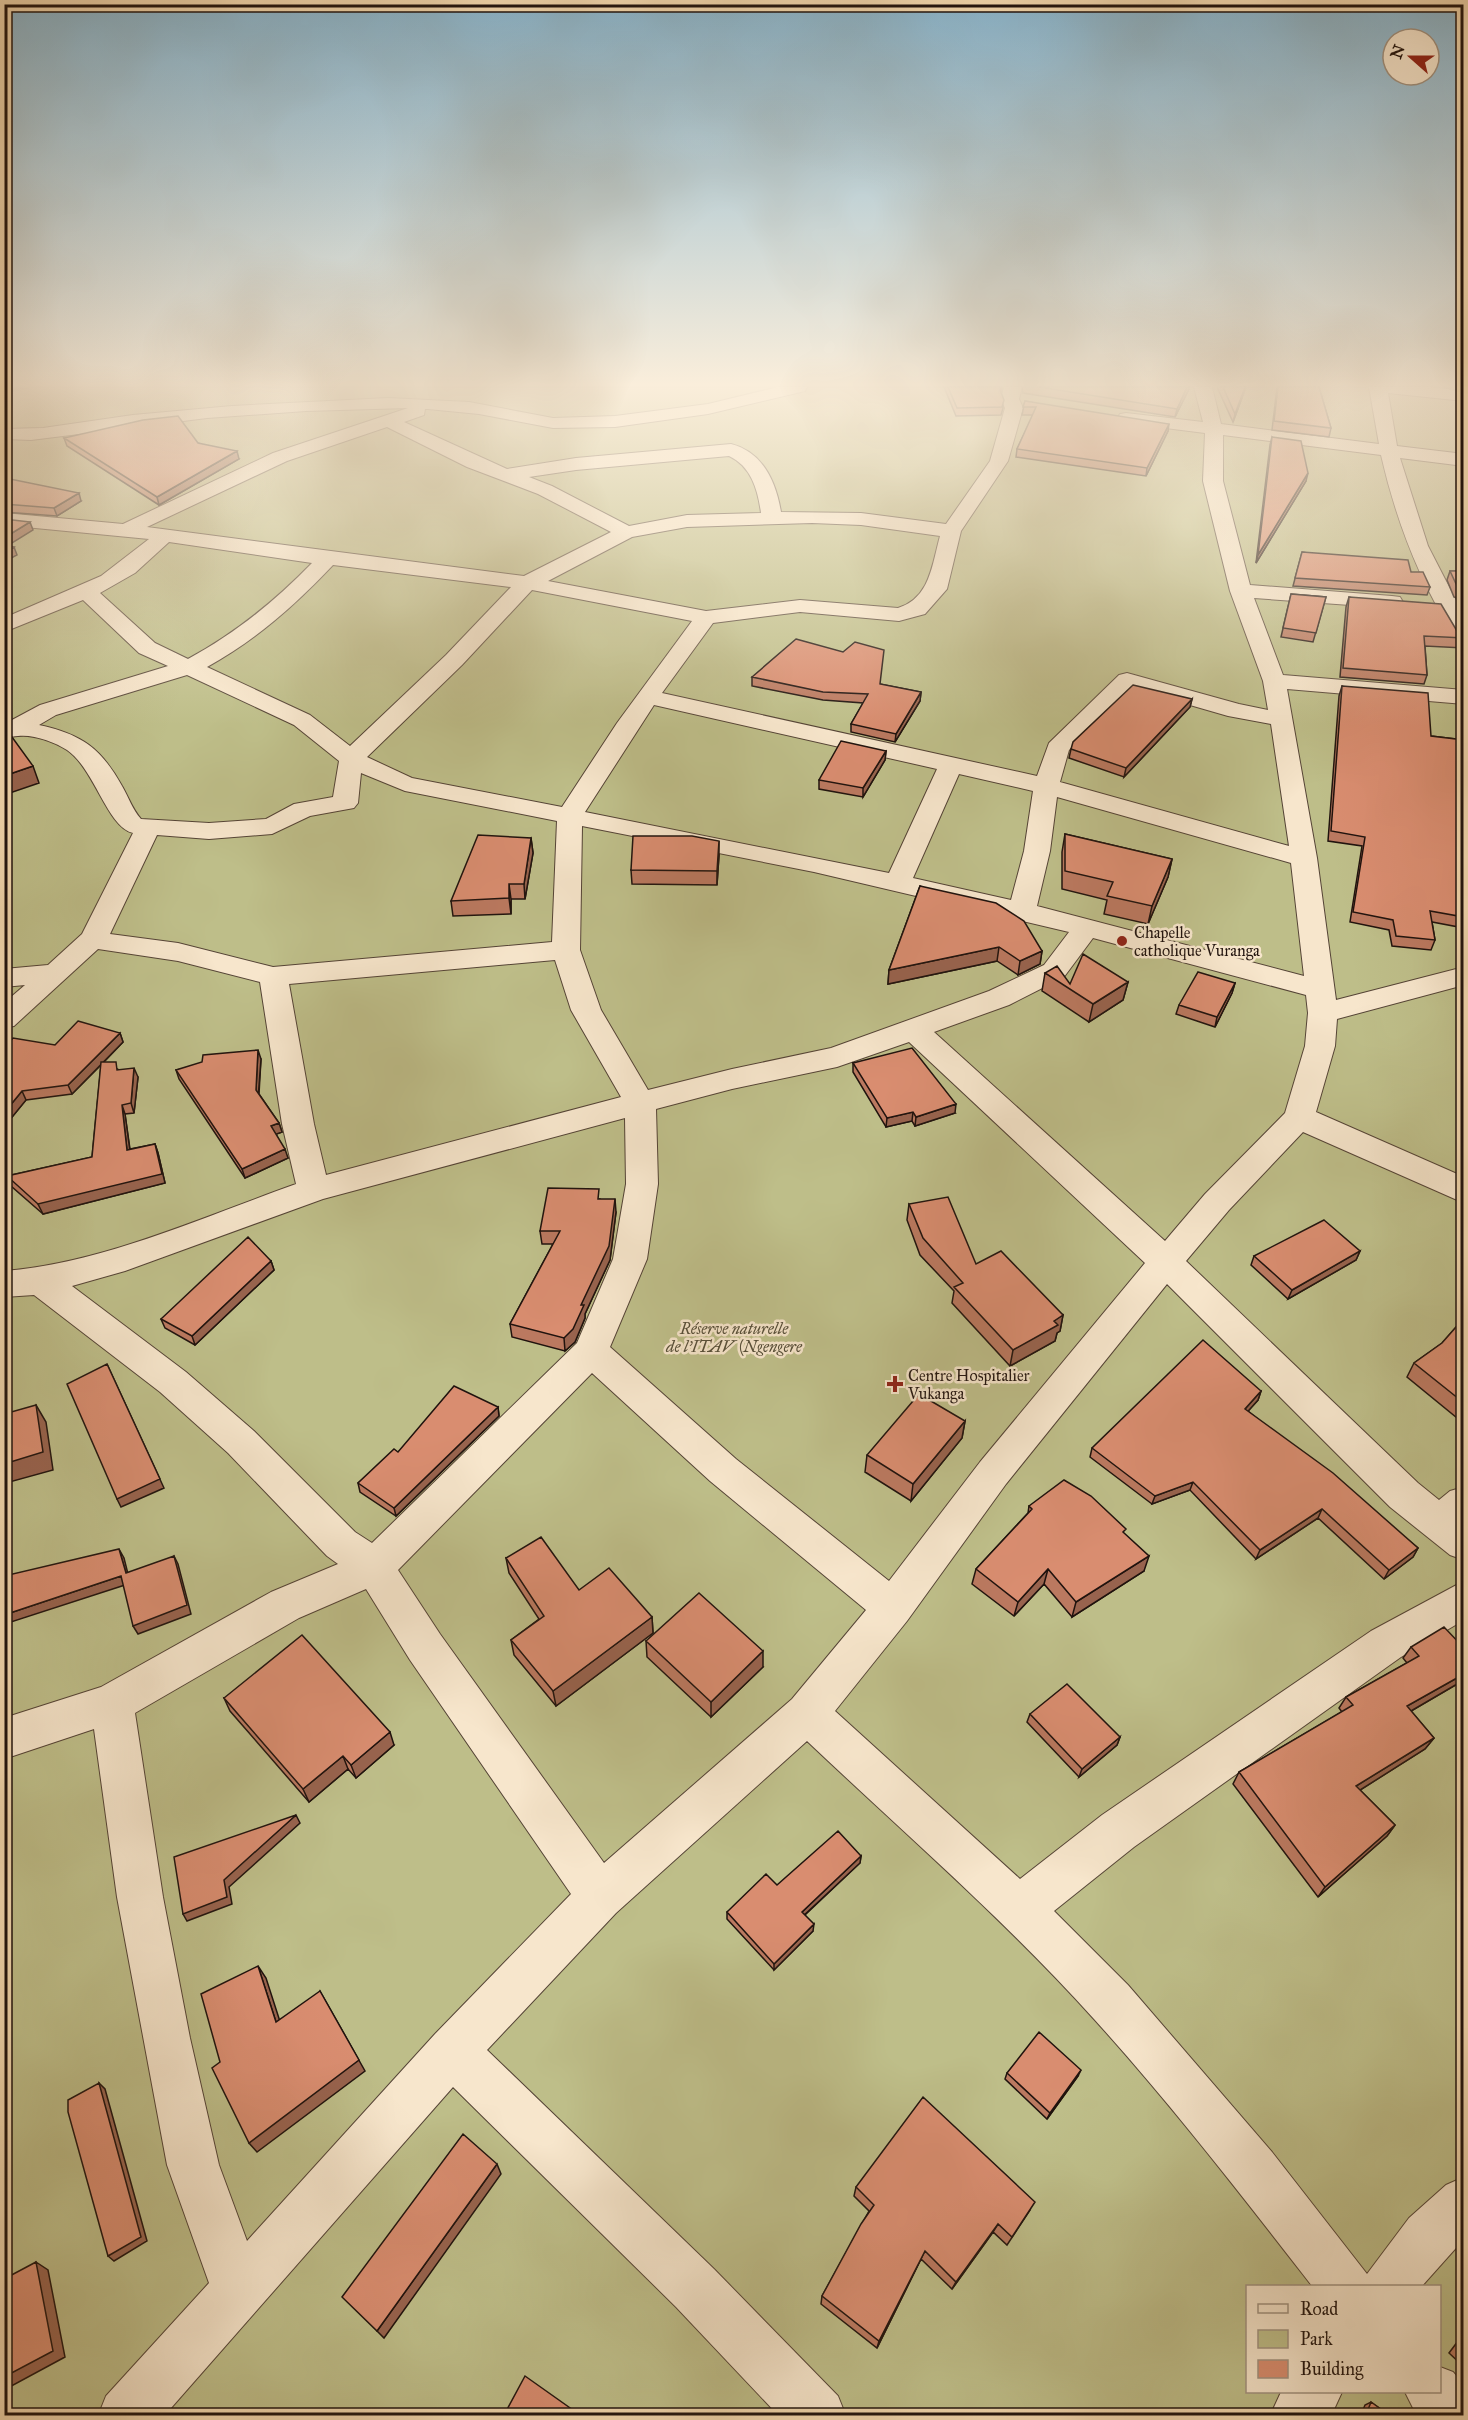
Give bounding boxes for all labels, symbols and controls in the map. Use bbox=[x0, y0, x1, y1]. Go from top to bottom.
north arrow bbox=[1381, 27, 1441, 87]
text: N bbox=[1386, 42, 1409, 62]
place label: Chapelle catholique Vuranga bbox=[1134, 923, 1260, 961]
marker: Chapelle catholique Vuranga bbox=[1115, 934, 1129, 948]
park label: Réserve naturelle de l'ITAV (Ngengere bbox=[665, 1319, 803, 1356]
place label: Centre Hospitalier Vukanga bbox=[907, 1366, 1030, 1404]
marker: Centre Hospitalier Vukanga bbox=[886, 1375, 904, 1393]
legend bbox=[1246, 2285, 1441, 2393]
text: Road bbox=[1300, 2298, 1338, 2320]
text: Park bbox=[1300, 2328, 1333, 2350]
text: Building bbox=[1300, 2358, 1364, 2381]

